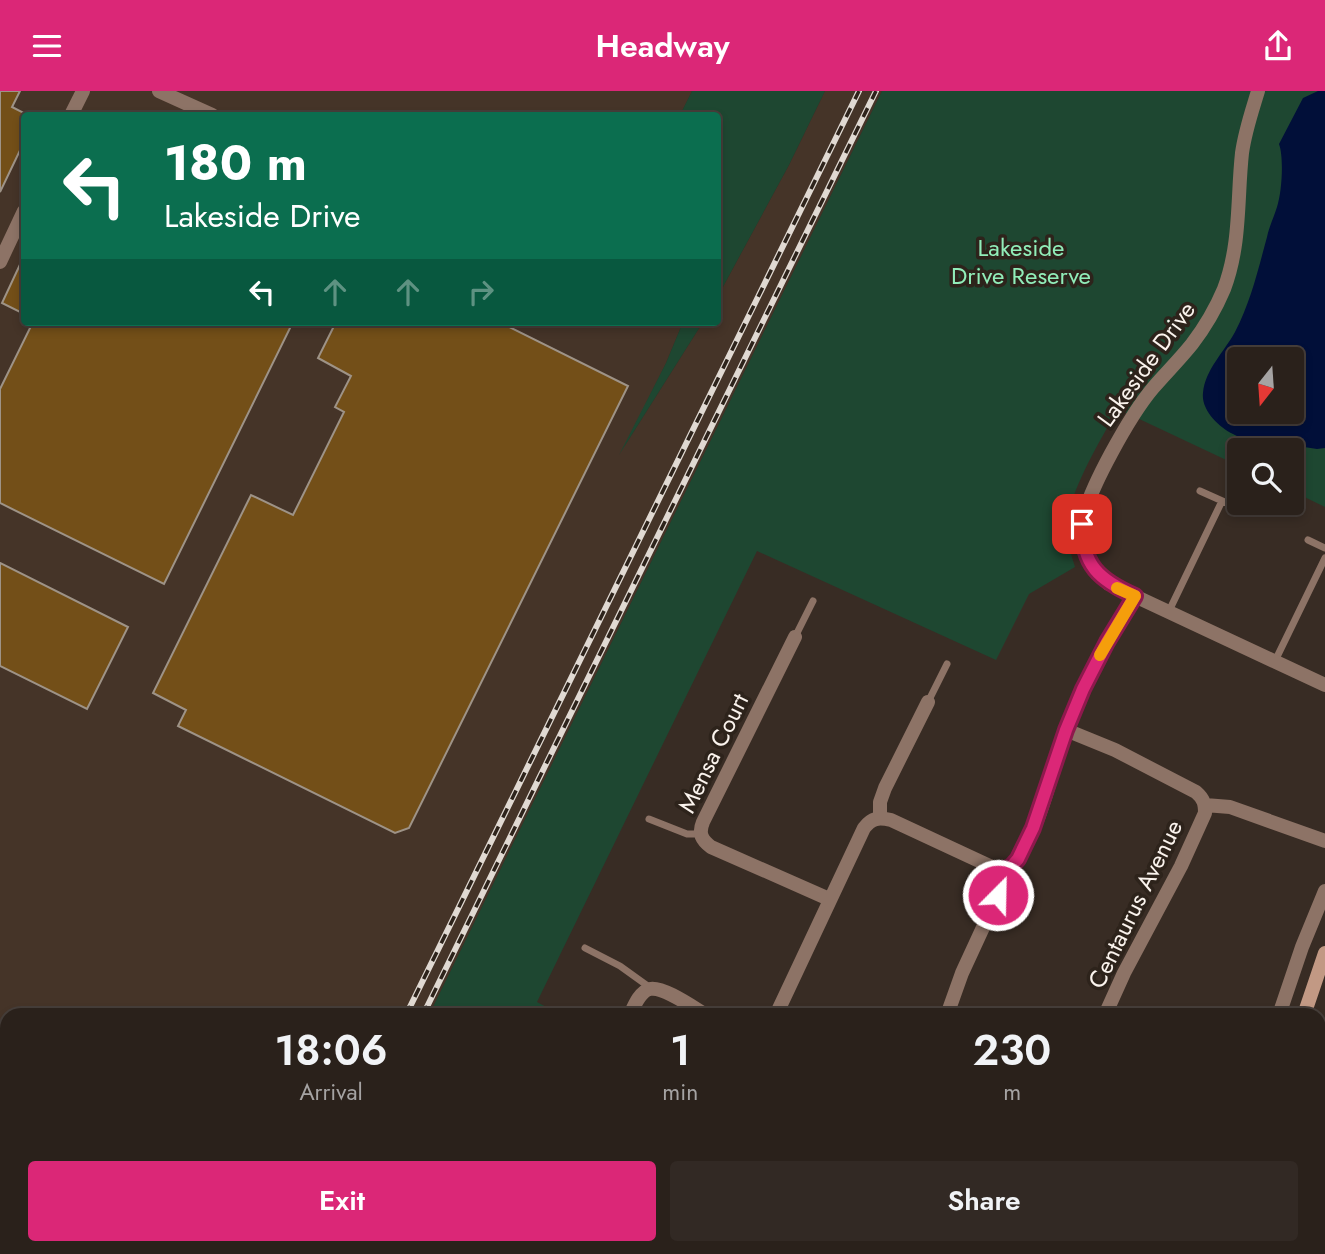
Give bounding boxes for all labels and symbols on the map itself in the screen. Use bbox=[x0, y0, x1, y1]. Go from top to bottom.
park label: Lakeside Drive Reserve bbox=[951, 230, 1091, 293]
street label: Lakeside Drive bbox=[1089, 294, 1203, 434]
north arrow bbox=[1227, 347, 1304, 423]
pin bbox=[1052, 494, 1112, 554]
street label: Mensa Court bbox=[669, 687, 757, 819]
street label: Centaurus Avenue bbox=[1079, 814, 1191, 994]
position arrow bbox=[961, 858, 1035, 932]

